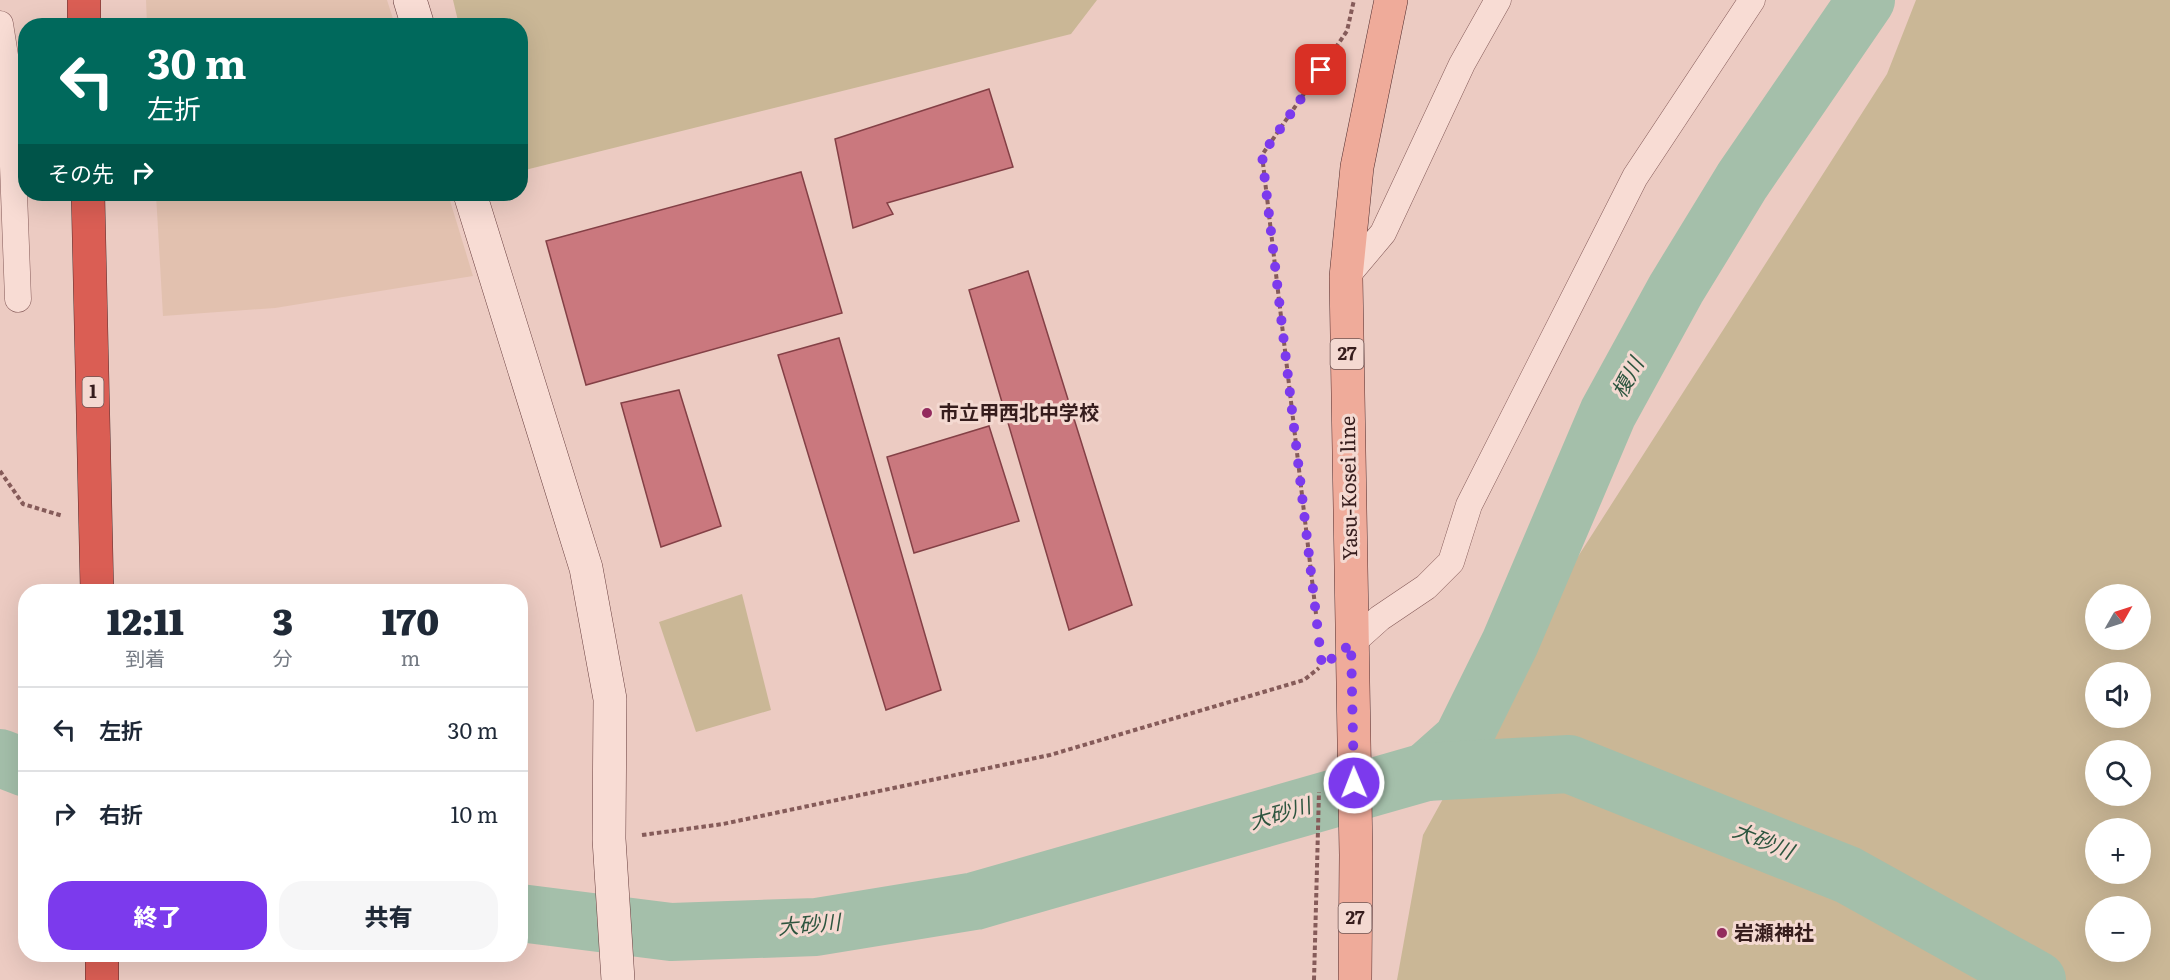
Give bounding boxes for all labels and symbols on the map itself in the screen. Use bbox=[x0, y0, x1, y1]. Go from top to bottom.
pin bbox=[1295, 44, 1346, 95]
road number: 27 bbox=[1330, 339, 1364, 369]
water label: 榎川 bbox=[1602, 349, 1651, 403]
road number: 1 bbox=[82, 377, 104, 407]
place label: 市立甲西北中学校 bbox=[939, 396, 1099, 426]
marker: 市立甲西北中学校 bbox=[920, 406, 934, 420]
street label: Yasu-Kosei line bbox=[1331, 415, 1363, 561]
north arrow bbox=[2085, 584, 2151, 650]
position arrow bbox=[1322, 751, 1386, 815]
water label: 大砂川 bbox=[1245, 787, 1316, 835]
water label: 大砂川 bbox=[1729, 813, 1801, 866]
road number: 27 bbox=[1338, 903, 1372, 933]
water label: 大砂川 bbox=[776, 904, 844, 941]
place label: 岩瀬神社 bbox=[1734, 916, 1814, 946]
marker: 岩瀬神社 bbox=[1715, 926, 1729, 940]

